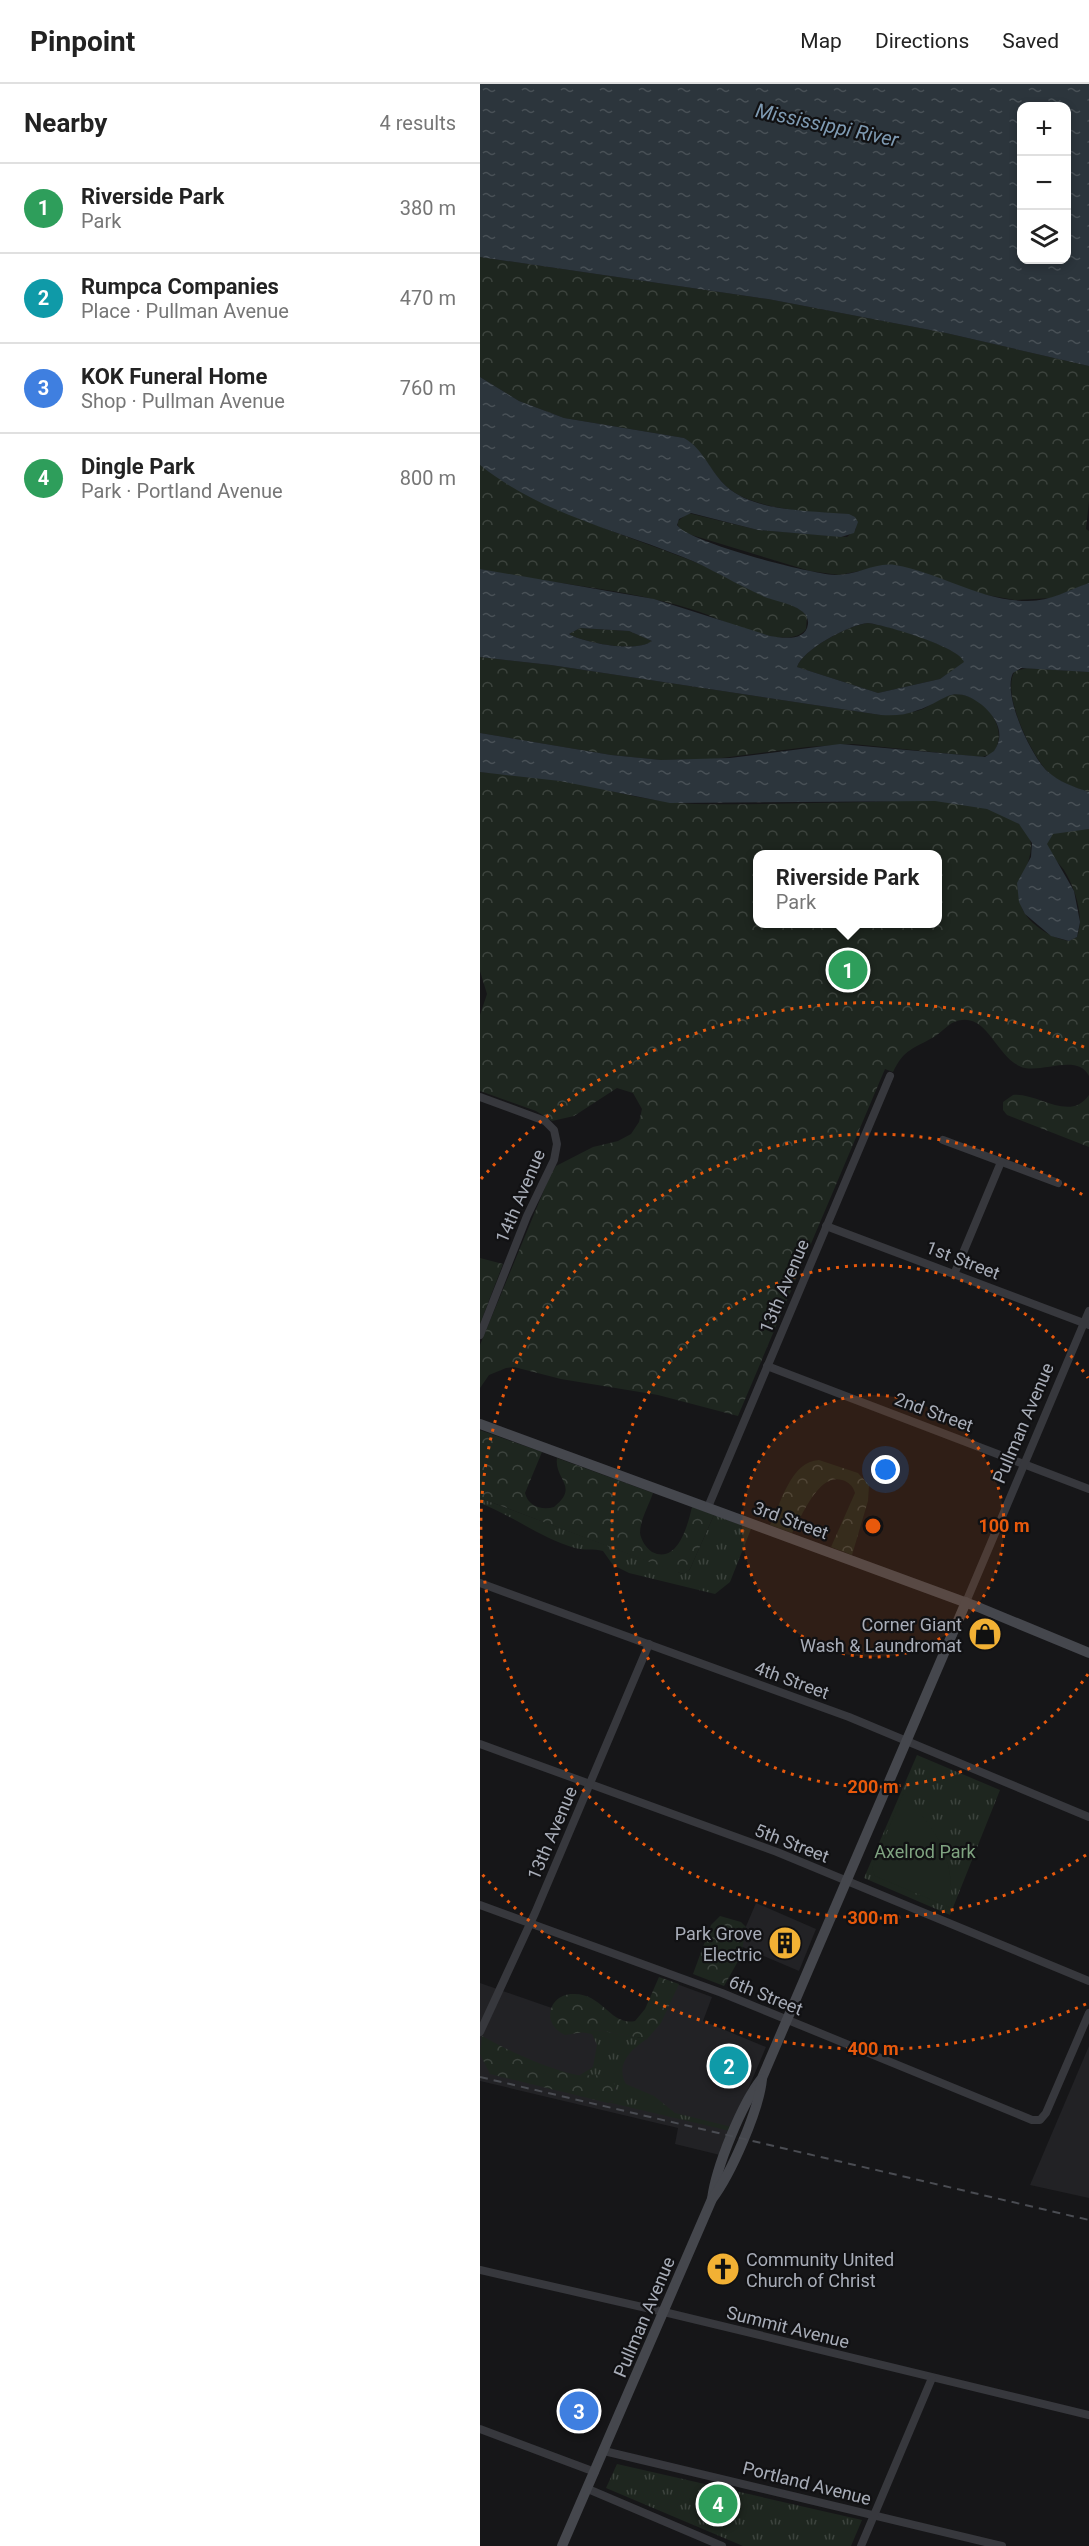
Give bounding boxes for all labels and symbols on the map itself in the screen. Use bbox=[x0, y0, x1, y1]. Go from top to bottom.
water label: Mississippi River bbox=[753, 98, 902, 152]
pin: 1 bbox=[828, 948, 868, 992]
street label: 14th Avenue bbox=[491, 1146, 549, 1246]
street label: 13th Avenue bbox=[755, 1236, 813, 1336]
street label: 1st Street bbox=[923, 1236, 1003, 1284]
street label: Pullman Avenue bbox=[988, 1360, 1058, 1486]
street label: 2nd Street bbox=[892, 1388, 976, 1436]
your location bbox=[871, 1455, 900, 1484]
street label: 3rd Street bbox=[751, 1497, 831, 1543]
text: 100 m bbox=[978, 1515, 1030, 1536]
centre of rings bbox=[863, 1516, 883, 1536]
place label: Corner Giant Wash & Laundromat bbox=[800, 1614, 962, 1656]
shop icon: Corner Giant Wash & Laundromat bbox=[967, 1616, 1003, 1652]
street label: 4th Street bbox=[752, 1657, 832, 1703]
text: 200 m bbox=[847, 1776, 899, 1797]
street label: 13th Avenue bbox=[523, 1783, 581, 1883]
street label: 5th Street bbox=[752, 1819, 832, 1867]
park label: Axelrod Park bbox=[874, 1841, 977, 1862]
text: 300 m bbox=[847, 1907, 899, 1928]
place label: Park Grove Electric bbox=[675, 1923, 762, 1965]
building icon: Park Grove Electric bbox=[767, 1925, 803, 1961]
street label: 6th Street bbox=[726, 1971, 806, 2019]
text: 400 m bbox=[847, 2038, 899, 2059]
pin: 2 bbox=[710, 2044, 748, 2088]
place label: Community United Church of Christ bbox=[746, 2249, 894, 2291]
church icon: Community United Church of Christ bbox=[705, 2251, 741, 2287]
street label: Pullman Avenue bbox=[609, 2254, 679, 2380]
street label: Summit Avenue bbox=[724, 2302, 852, 2352]
pin: 3 bbox=[560, 2388, 598, 2434]
street label: Portland Avenue bbox=[741, 2457, 873, 2509]
pin: 4 bbox=[698, 2482, 738, 2526]

